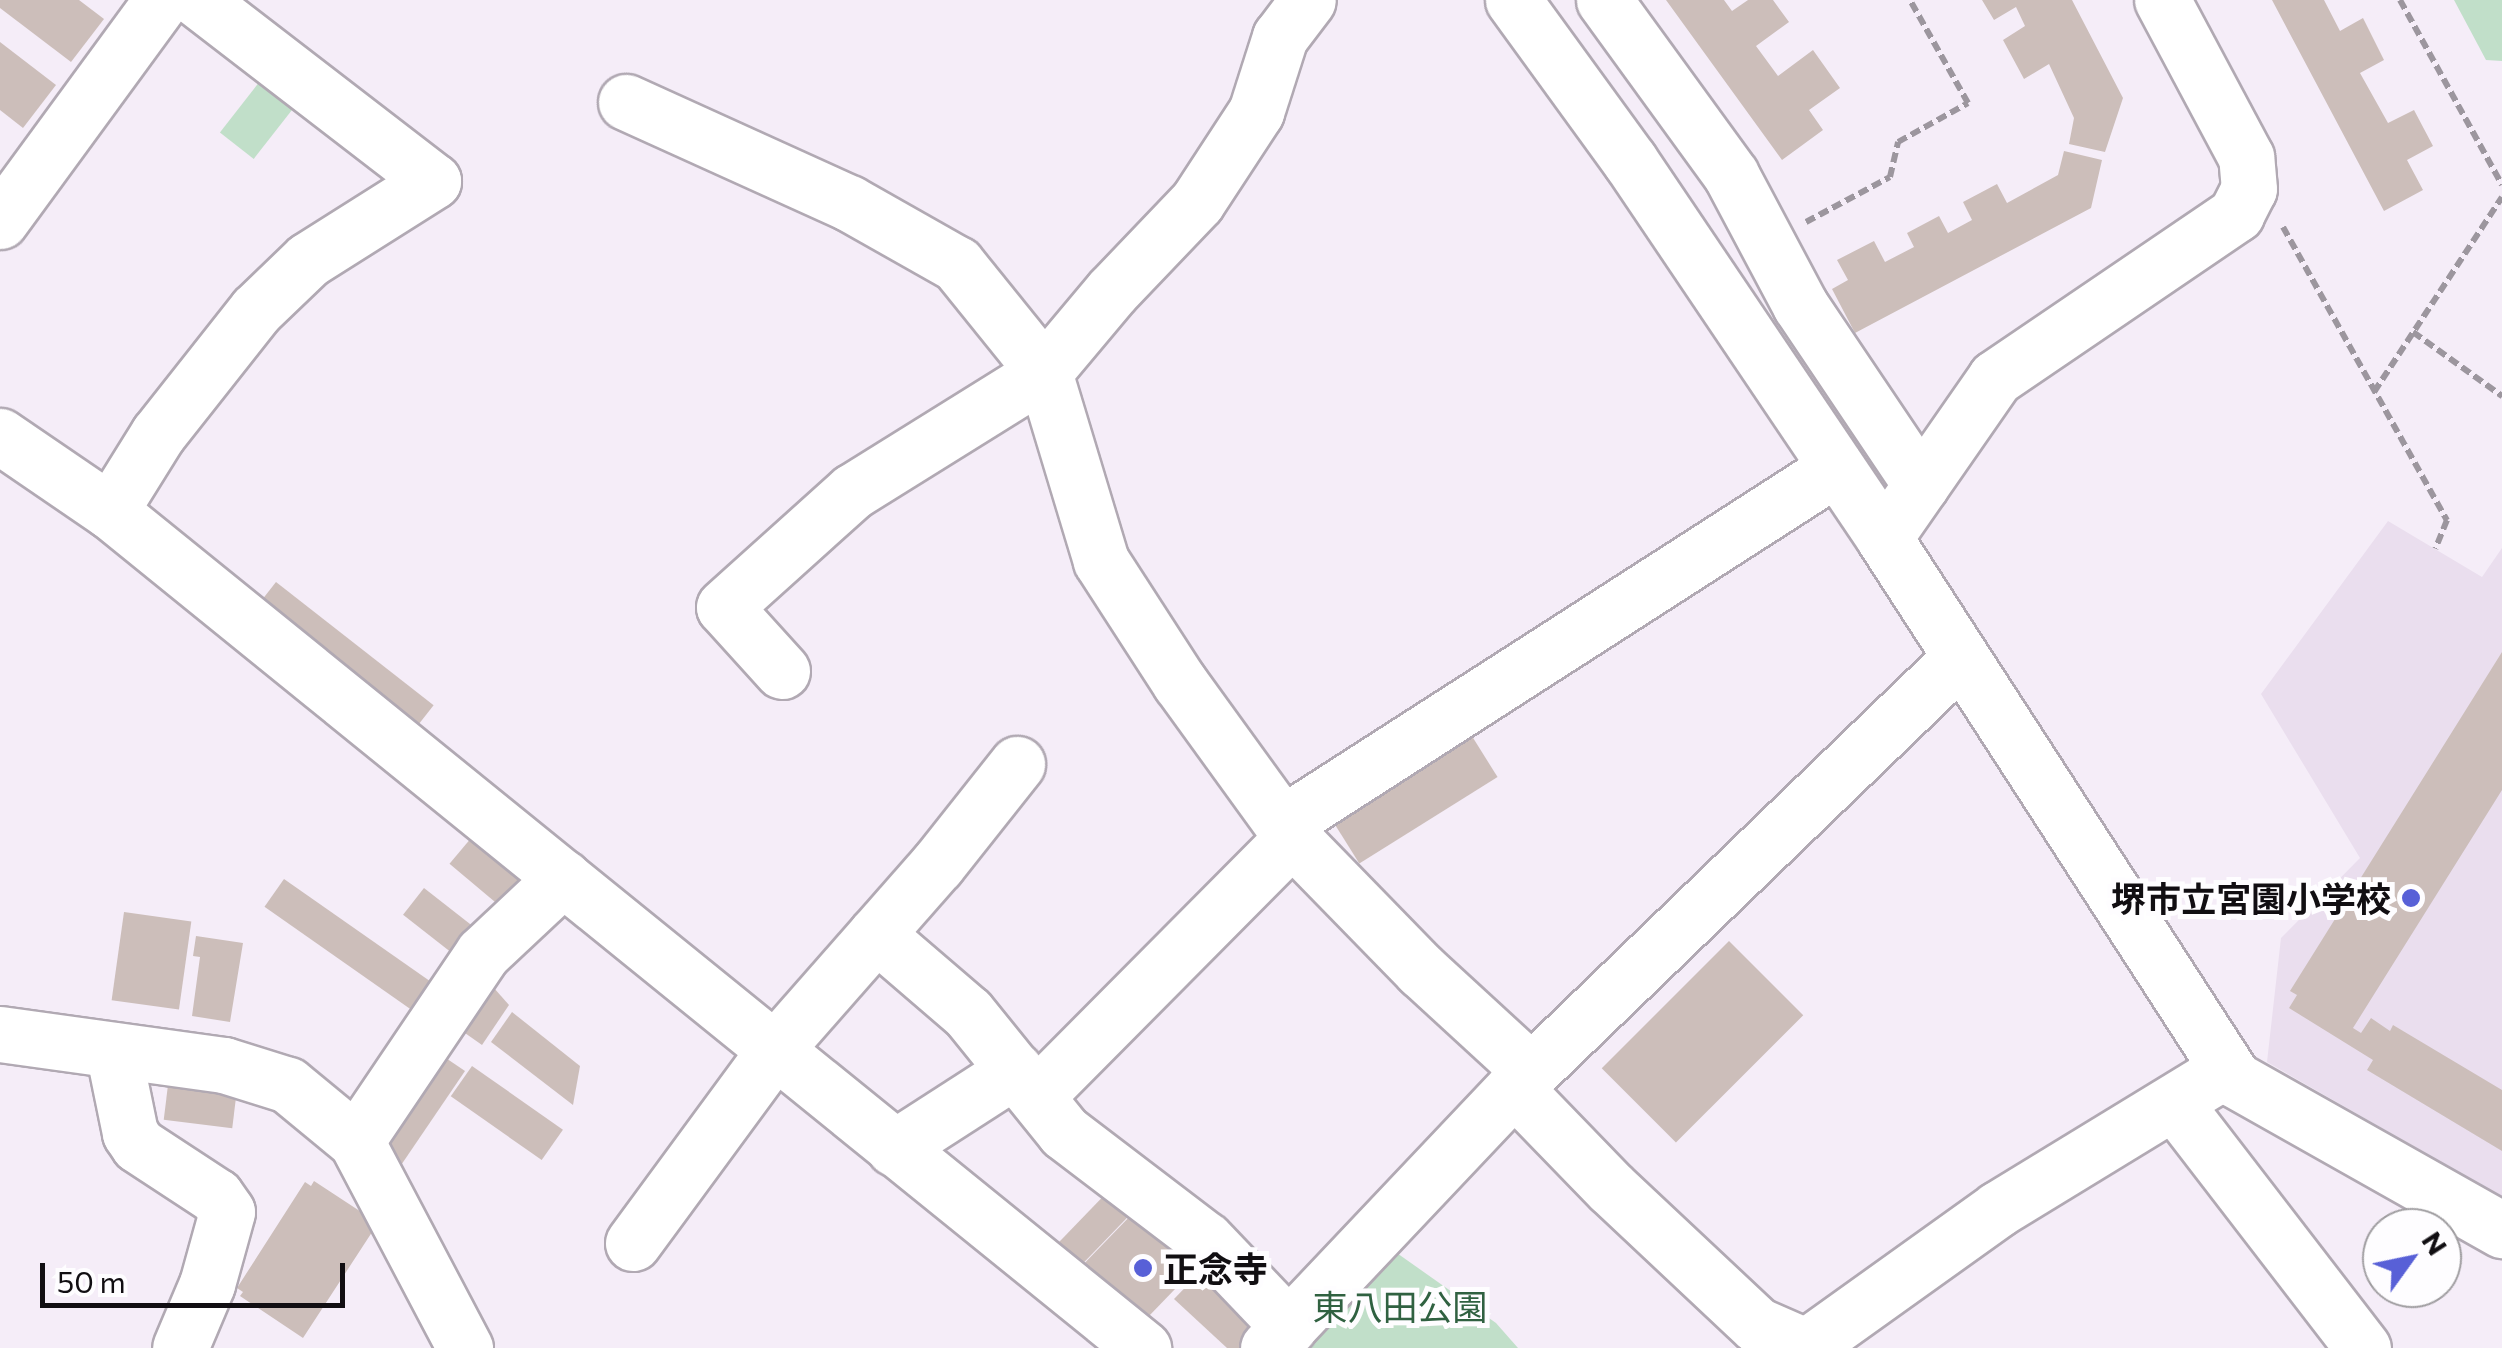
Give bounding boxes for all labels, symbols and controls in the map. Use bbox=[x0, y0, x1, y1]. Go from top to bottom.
place label: 堺市立宮園小学校 bbox=[2111, 877, 2391, 919]
marker: 堺市立宮園小学校 bbox=[2400, 887, 2422, 909]
north arrow bbox=[2362, 1208, 2462, 1308]
text: N bbox=[2416, 1225, 2455, 1261]
scale bar bbox=[45, 1243, 350, 1305]
place label: 正念寺 bbox=[1163, 1247, 1268, 1289]
marker: 正念寺 bbox=[1132, 1257, 1154, 1279]
text: 50 m bbox=[57, 1262, 126, 1299]
park label: 東八田公園 bbox=[1313, 1285, 1487, 1327]

